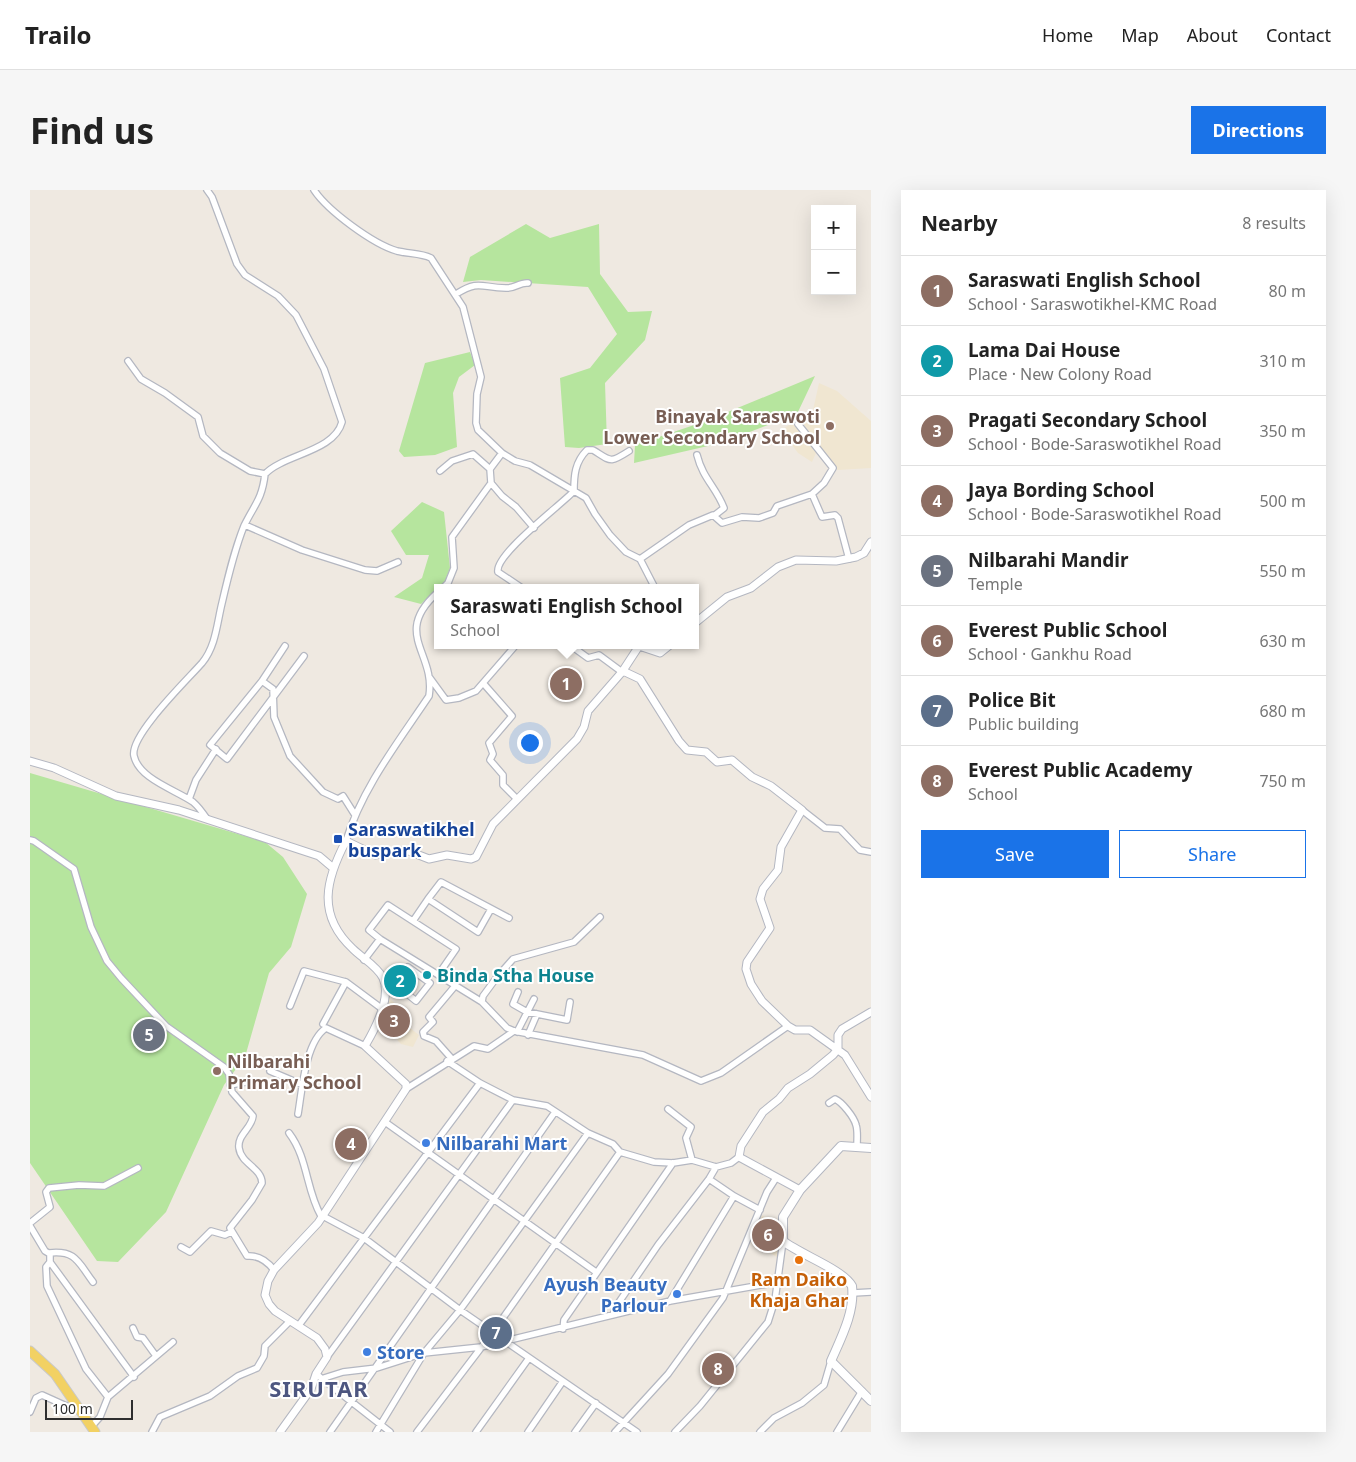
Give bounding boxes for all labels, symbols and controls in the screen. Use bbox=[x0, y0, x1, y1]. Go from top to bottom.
text: Trailo bbox=[25, 18, 92, 51]
text: Home bbox=[1042, 23, 1093, 47]
text: Map bbox=[1121, 23, 1159, 47]
text: About bbox=[1187, 23, 1238, 47]
text: Contact bbox=[1266, 23, 1331, 47]
button: Directions bbox=[1191, 106, 1326, 154]
text: Find us bbox=[30, 107, 154, 154]
map controls bbox=[811, 205, 856, 295]
button: + bbox=[811, 205, 856, 250]
text: Nearby bbox=[921, 209, 997, 237]
text: 8 results bbox=[1242, 212, 1306, 234]
button: − bbox=[811, 250, 856, 295]
text: Saraswati English School bbox=[968, 267, 1201, 293]
text: 1 bbox=[932, 280, 942, 302]
text: 80 m bbox=[1269, 280, 1306, 302]
text: School · Saraswotikhel-KMC Road bbox=[968, 293, 1217, 315]
text: Lama Dai House bbox=[968, 337, 1120, 363]
text: 2 bbox=[932, 350, 942, 372]
text: 310 m bbox=[1259, 350, 1306, 372]
text: Place · New Colony Road bbox=[968, 363, 1152, 385]
place label: Binayak Saraswoti Lower Secondary School bbox=[603, 404, 820, 449]
text: Pragati Secondary School bbox=[968, 407, 1207, 433]
marker: Binayak Saraswoti Lower Secondary School bbox=[824, 420, 836, 432]
text: 3 bbox=[932, 420, 942, 442]
text: 350 m bbox=[1259, 420, 1306, 442]
text: School · Bode-Saraswotikhel Road bbox=[968, 433, 1222, 455]
text: Jaya Bording School bbox=[968, 477, 1155, 503]
text: 4 bbox=[932, 490, 942, 512]
text: 500 m bbox=[1259, 490, 1306, 512]
text: School · Bode-Saraswotikhel Road bbox=[968, 503, 1222, 525]
text: Nilbarahi Mandir bbox=[968, 547, 1128, 573]
text: 5 bbox=[932, 560, 942, 582]
text: 550 m bbox=[1259, 560, 1306, 582]
text: Temple bbox=[968, 573, 1023, 595]
popup bbox=[434, 584, 699, 649]
text: Saraswati English School bbox=[450, 593, 683, 619]
text: Everest Public School bbox=[968, 617, 1167, 643]
text: School bbox=[450, 619, 500, 641]
text: 6 bbox=[932, 630, 942, 652]
text: 630 m bbox=[1259, 630, 1306, 652]
text: School · Gankhu Road bbox=[968, 643, 1132, 665]
pin: 1 bbox=[550, 665, 582, 703]
text: Police Bit bbox=[968, 687, 1056, 713]
text: 7 bbox=[932, 700, 942, 722]
text: 680 m bbox=[1259, 700, 1306, 722]
text: Public building bbox=[968, 713, 1079, 735]
your location bbox=[517, 730, 543, 756]
text: Everest Public Academy bbox=[968, 757, 1192, 783]
text: 8 bbox=[932, 770, 942, 792]
text: 750 m bbox=[1259, 770, 1306, 792]
text: School bbox=[968, 783, 1018, 805]
place label: Saraswatikhel buspark bbox=[348, 817, 475, 862]
button: Save bbox=[921, 830, 1109, 878]
button: Share bbox=[1119, 830, 1306, 878]
marker: Saraswatikhel buspark bbox=[332, 833, 344, 845]
pin: 2 bbox=[384, 962, 416, 1000]
place label: Binda Stha House bbox=[437, 963, 594, 987]
marker: Binda Stha House bbox=[421, 969, 433, 981]
pin: 3 bbox=[378, 1002, 410, 1040]
pin: 5 bbox=[133, 1016, 165, 1054]
place label: Nilbarahi Primary School bbox=[227, 1049, 362, 1094]
marker: Nilbarahi Primary School bbox=[211, 1065, 223, 1077]
pin: 4 bbox=[335, 1125, 367, 1163]
place label: Nilbarahi Mart bbox=[436, 1131, 568, 1155]
marker: Nilbarahi Mart bbox=[420, 1137, 432, 1149]
pin: 6 bbox=[752, 1216, 784, 1254]
marker: Ram Daiko Khaja Ghar bbox=[793, 1254, 805, 1266]
place label: Ram Daiko Khaja Ghar bbox=[750, 1267, 848, 1312]
place label: Ayush Beauty Parlour bbox=[544, 1272, 668, 1317]
marker: Ayush Beauty Parlour bbox=[671, 1288, 683, 1300]
pin: 7 bbox=[480, 1314, 512, 1352]
place label: Store bbox=[377, 1340, 424, 1364]
marker: Store bbox=[361, 1346, 373, 1358]
pin: 8 bbox=[702, 1350, 734, 1388]
district label: SIRUTAR bbox=[269, 1373, 369, 1403]
scale bar bbox=[45, 1397, 132, 1420]
text: 100 m bbox=[52, 1399, 93, 1418]

